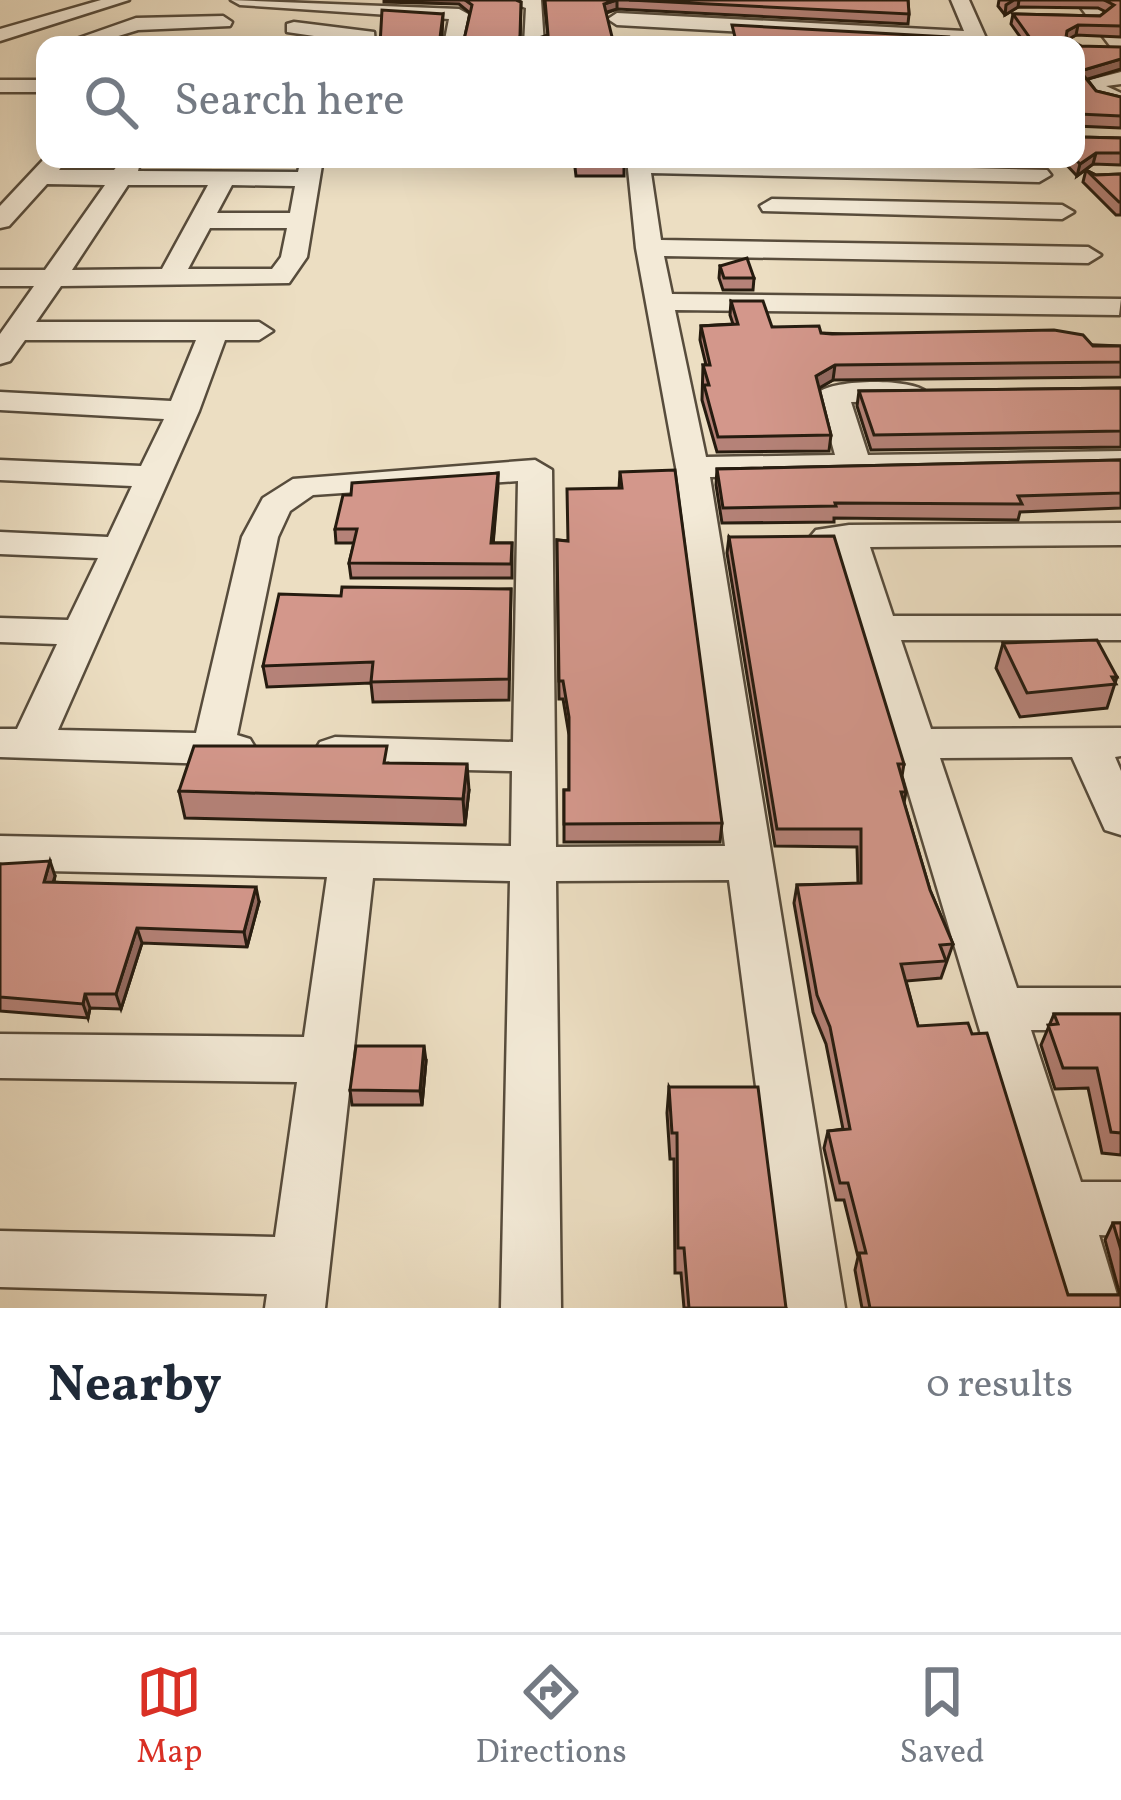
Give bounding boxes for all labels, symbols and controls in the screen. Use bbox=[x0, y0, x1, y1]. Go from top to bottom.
search box bbox=[36, 36, 1085, 168]
icon: search bbox=[78, 69, 144, 135]
text: Search here bbox=[174, 71, 405, 134]
text: Nearby bbox=[48, 1351, 222, 1422]
text: 0 results bbox=[926, 1359, 1073, 1413]
tab: Map bbox=[136, 1659, 203, 1777]
tab: Directions bbox=[475, 1659, 627, 1777]
tab: Saved bbox=[900, 1659, 985, 1777]

